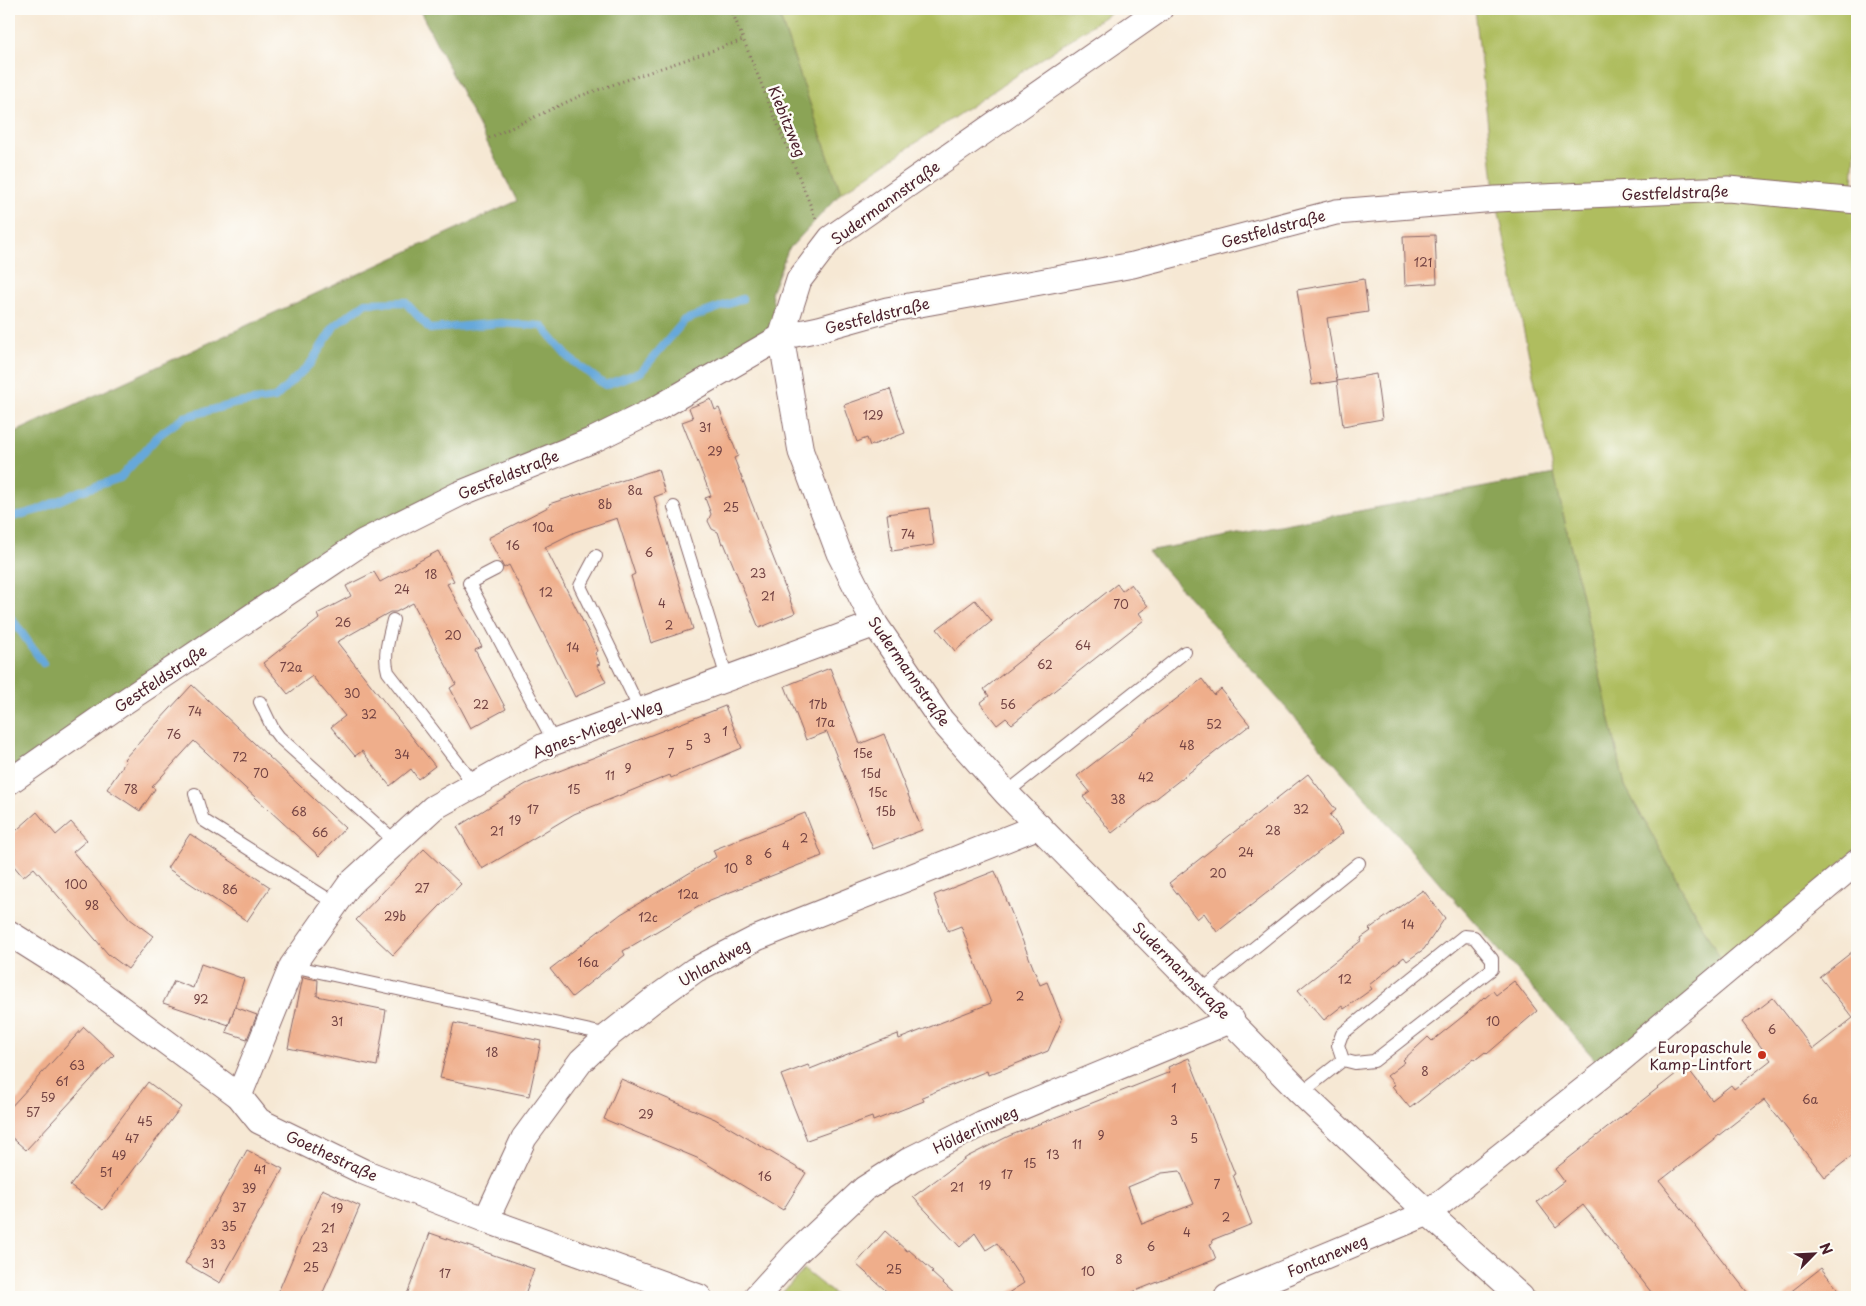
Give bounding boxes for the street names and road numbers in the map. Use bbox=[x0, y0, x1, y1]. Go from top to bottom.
street label: Kiebitzweg bbox=[763, 82, 813, 160]
street label: Sudermannstraße bbox=[826, 155, 944, 249]
street label: Gestfeldstraße bbox=[1621, 179, 1729, 205]
street label: Gestfeldstraße bbox=[1218, 203, 1328, 253]
street label: Gestfeldstraße bbox=[822, 291, 932, 339]
street label: Gestfeldstraße bbox=[454, 443, 562, 505]
street label: Sudermannstraße bbox=[863, 611, 957, 731]
street label: Gestfeldstraße bbox=[109, 638, 211, 717]
street label: Agnes-Miegel-Weg bbox=[529, 693, 665, 763]
street label: Sudermannstraße bbox=[1128, 916, 1236, 1024]
street label: Uhlandweg bbox=[674, 932, 754, 992]
street label: Hölderlinweg bbox=[929, 1099, 1021, 1159]
street label: Goethestraße bbox=[282, 1124, 382, 1186]
street label: Fontaneweg bbox=[1283, 1228, 1371, 1282]

